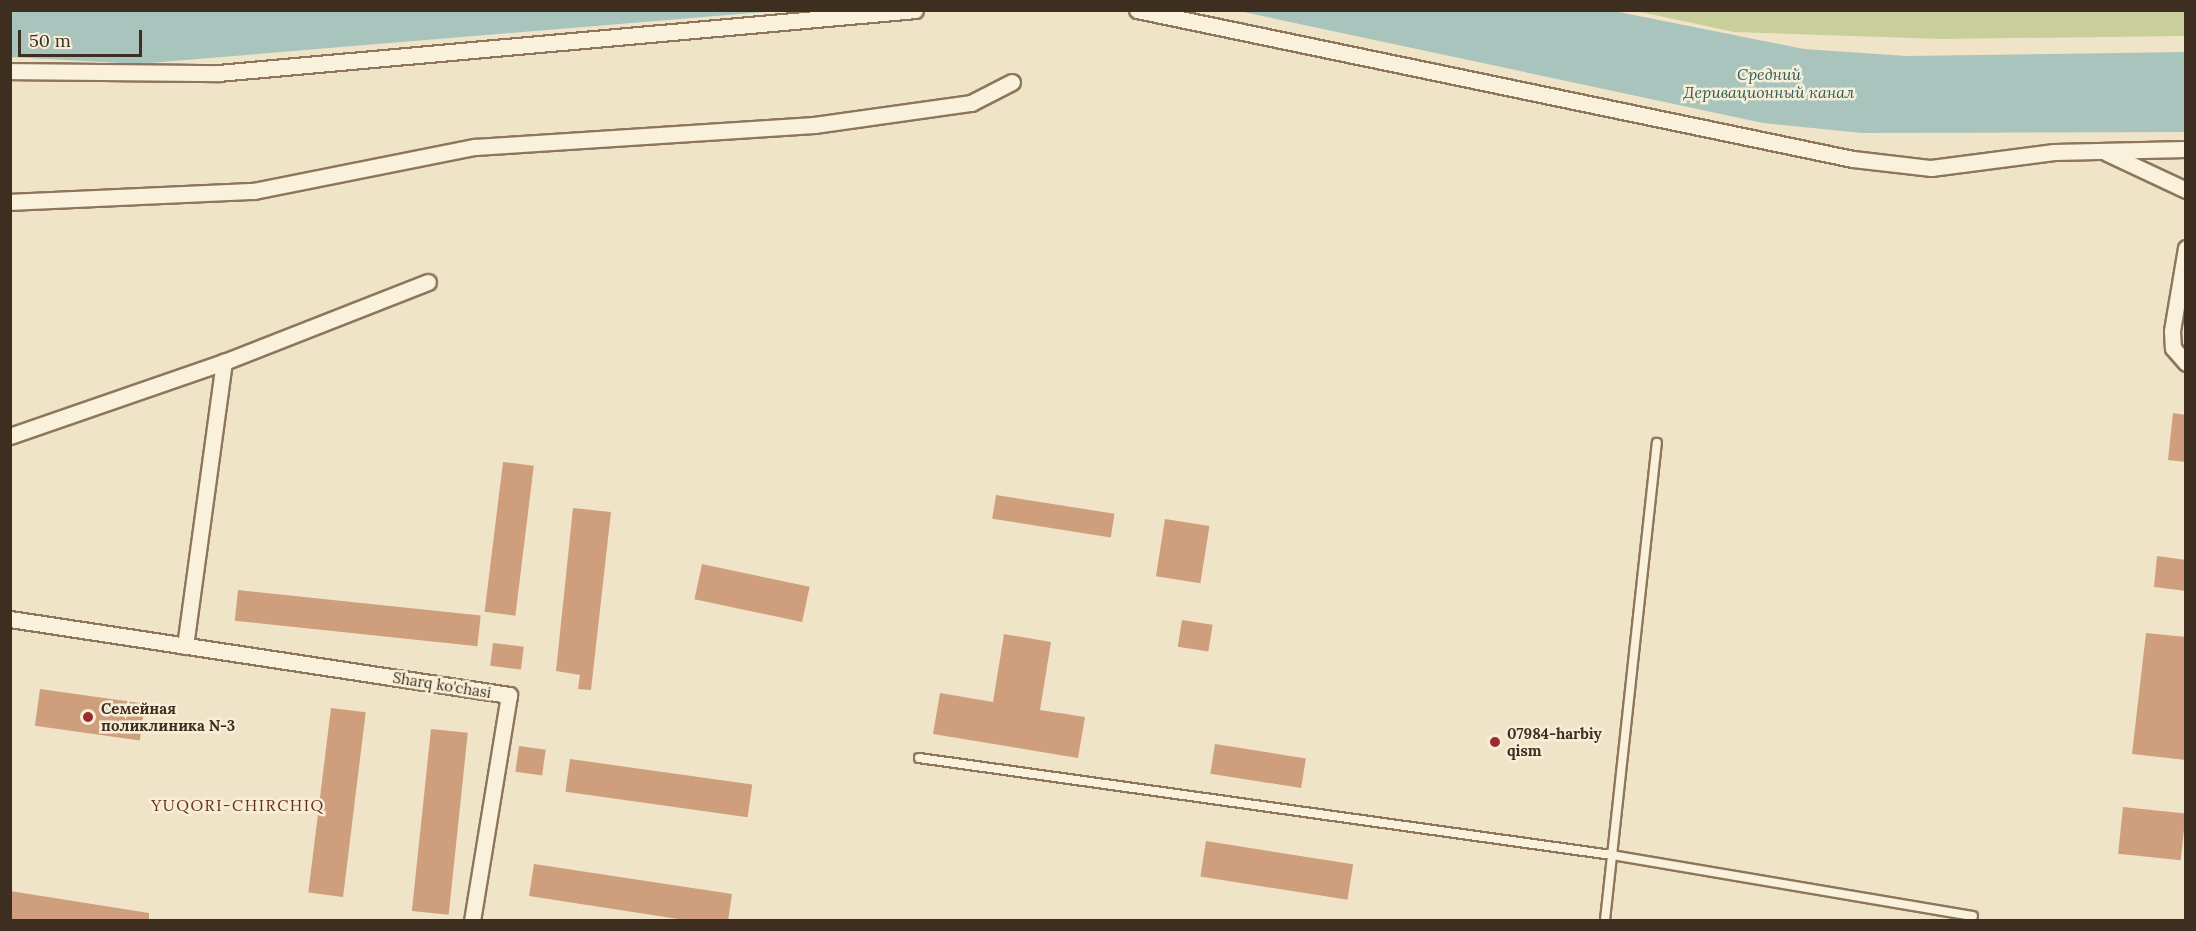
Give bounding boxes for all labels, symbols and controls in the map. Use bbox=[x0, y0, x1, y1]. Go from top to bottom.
scale bar bbox=[21, 18, 146, 56]
text: 50 m bbox=[29, 29, 71, 52]
water label: Средний Деривационный канал bbox=[1684, 64, 1854, 102]
street label: Sharq ko'chasi bbox=[391, 668, 493, 702]
place label: Семейная поликлиника N-3 bbox=[101, 699, 235, 734]
marker: Семейная поликлиника N-3 bbox=[79, 708, 97, 726]
place label: 07984-harbiy qism bbox=[1507, 724, 1602, 759]
marker: 07984-harbiy qism bbox=[1488, 735, 1502, 749]
district label: YUQORI-CHIRCHIQ bbox=[151, 795, 325, 815]

